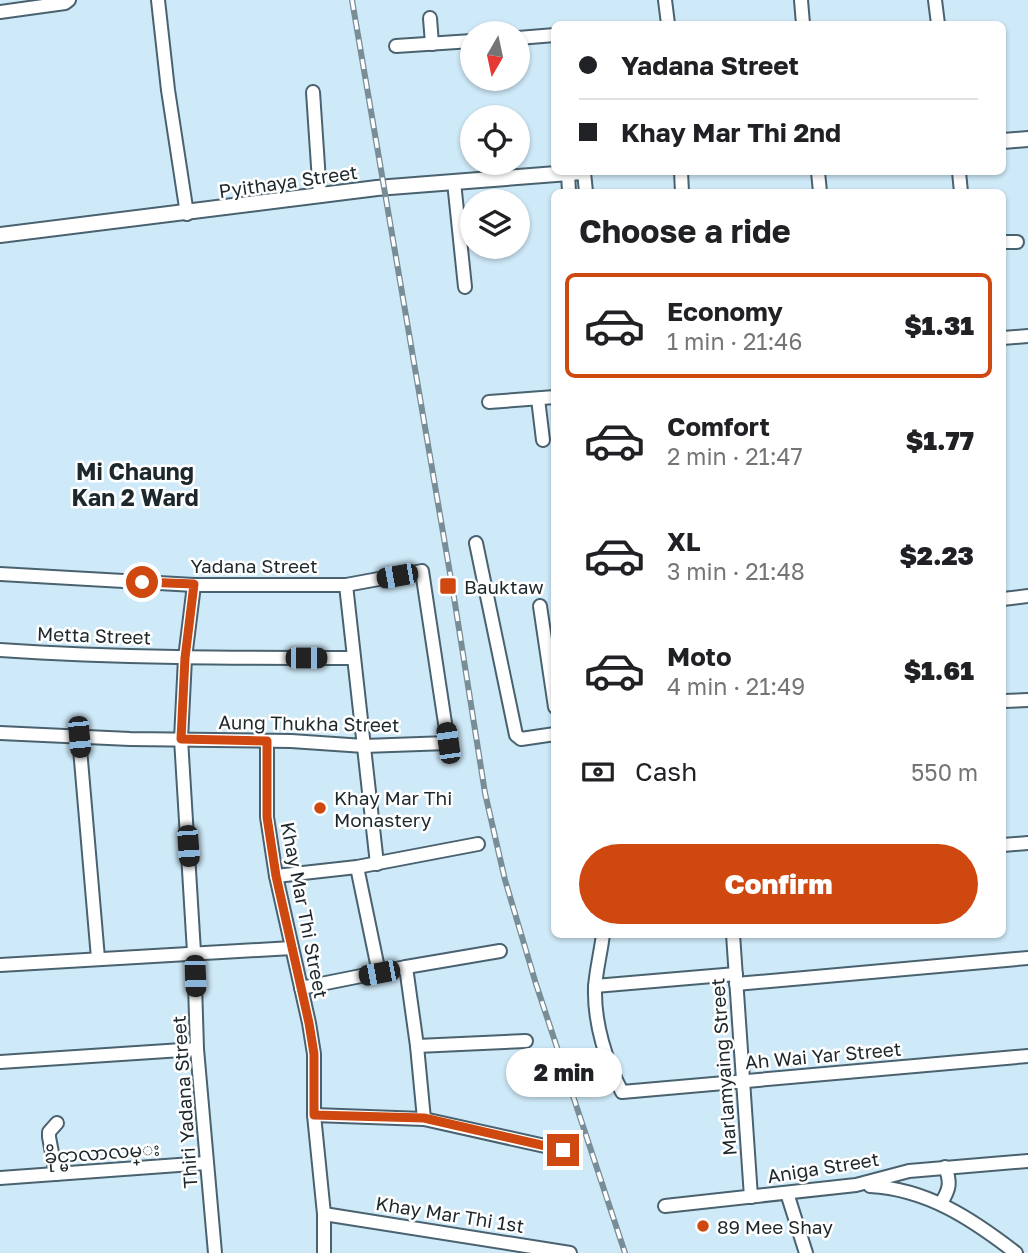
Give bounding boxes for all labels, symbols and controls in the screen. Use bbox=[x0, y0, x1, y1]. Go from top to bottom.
north arrow bbox=[460, 21, 530, 91]
map controls bbox=[460, 21, 530, 259]
text: Yadana Street bbox=[621, 50, 799, 81]
button: locate bbox=[460, 105, 530, 175]
text: Khay Mar Thi 2nd bbox=[621, 117, 841, 148]
street label: Pyithaya Street bbox=[217, 160, 359, 202]
button: layers bbox=[460, 189, 530, 259]
text: Choose a ride bbox=[579, 212, 791, 250]
icon: car bbox=[583, 294, 646, 357]
text: Economy bbox=[667, 296, 783, 327]
text: $1.31 bbox=[904, 310, 974, 341]
text: 1 min · 21:46 bbox=[667, 327, 802, 355]
icon: car bbox=[583, 409, 646, 472]
text: Comfort bbox=[667, 411, 770, 442]
text: $1.77 bbox=[906, 425, 974, 456]
text: 2 min · 21:47 bbox=[667, 442, 803, 470]
district label: Mi Chaung Kan 2 Ward bbox=[71, 457, 199, 511]
icon: car bbox=[583, 524, 646, 587]
text: XL bbox=[667, 526, 701, 557]
text: $2.23 bbox=[899, 540, 974, 571]
street label: Yadana Street bbox=[190, 554, 318, 577]
text: 3 min · 21:48 bbox=[667, 557, 805, 585]
car bbox=[375, 562, 420, 590]
route start bbox=[126, 566, 158, 598]
place label: Bauktaw bbox=[464, 575, 544, 598]
marker: Bauktaw bbox=[438, 576, 458, 596]
street label: Metta Street bbox=[37, 622, 151, 648]
icon: car bbox=[583, 639, 646, 702]
text: Moto bbox=[667, 641, 732, 672]
car bbox=[286, 648, 328, 669]
text: $1.61 bbox=[904, 655, 974, 686]
text: 4 min · 21:49 bbox=[667, 672, 805, 700]
street label: Aung Thukha Street bbox=[218, 710, 400, 736]
car bbox=[67, 715, 92, 759]
car bbox=[435, 721, 462, 765]
icon: cash bbox=[579, 753, 617, 791]
text: Cash bbox=[635, 756, 697, 787]
text: 550 m bbox=[911, 758, 978, 786]
place label: Khay Mar Thi Monastery bbox=[334, 786, 452, 831]
marker: Khay Mar Thi Monastery bbox=[312, 800, 328, 816]
street label: Khay Mar Thi Street bbox=[277, 820, 333, 1000]
car bbox=[177, 824, 200, 868]
button: Confirm bbox=[579, 844, 978, 924]
car bbox=[184, 955, 207, 997]
car bbox=[357, 959, 402, 987]
street label: Marlamyaing Street bbox=[705, 977, 741, 1157]
street label: Thiri Yadana Street bbox=[166, 1015, 202, 1189]
street label: Ah Wai Yar Street bbox=[744, 1037, 902, 1073]
callout: 2 min bbox=[505, 1048, 621, 1098]
text: 2 min bbox=[534, 1058, 594, 1086]
street label: ခိုင္မာလာလမ္း bbox=[43, 1134, 161, 1174]
route end bbox=[547, 1134, 579, 1166]
street label: Aniga Street bbox=[765, 1147, 881, 1187]
street label: Khay Mar Thi 1st bbox=[374, 1191, 526, 1237]
place label: 89 Mee Shay bbox=[717, 1215, 833, 1238]
marker: 89 Mee Shay bbox=[695, 1218, 711, 1234]

